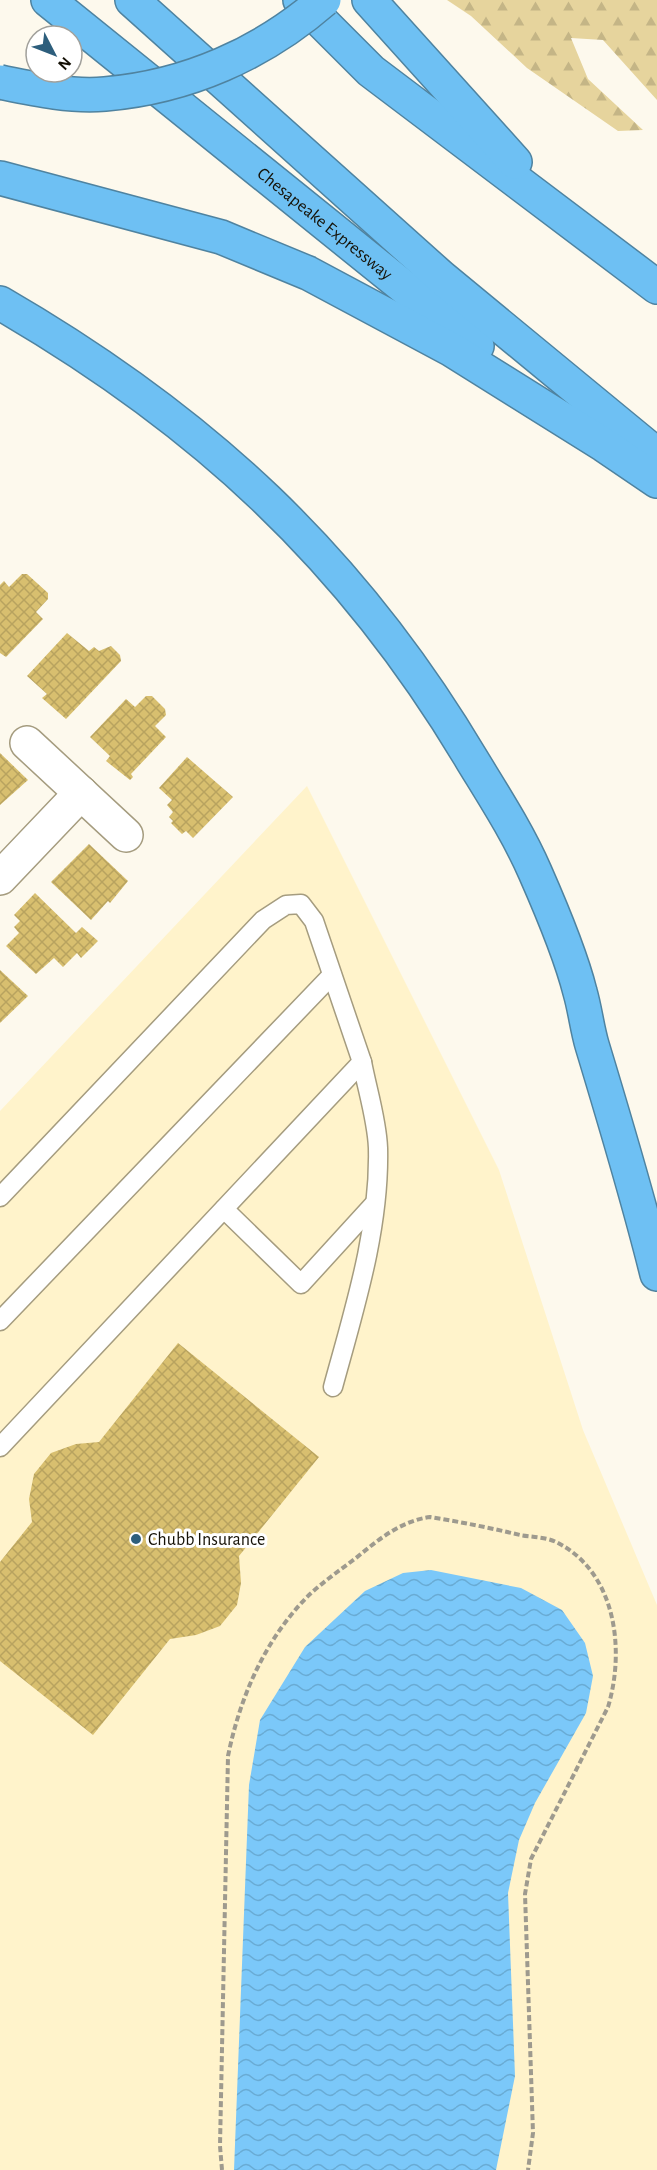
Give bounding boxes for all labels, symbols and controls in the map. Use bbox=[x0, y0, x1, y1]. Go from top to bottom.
north arrow bbox=[24, 24, 84, 84]
text: N bbox=[55, 54, 74, 73]
street label: Chesapeake Expressway bbox=[254, 165, 396, 284]
place label: Chubb Insurance bbox=[148, 1531, 265, 1549]
marker: Chubb Insurance bbox=[129, 1532, 143, 1546]

